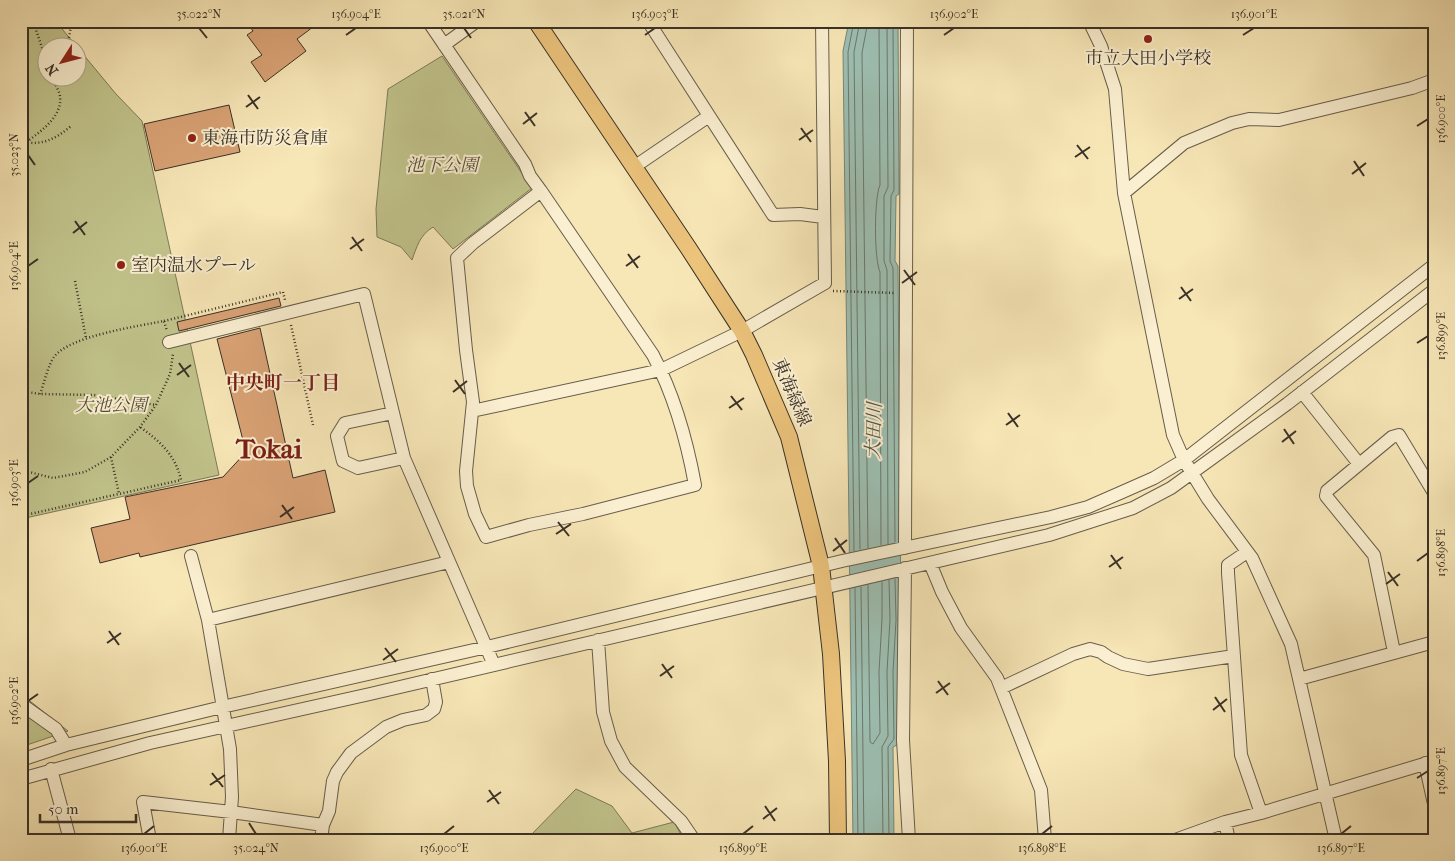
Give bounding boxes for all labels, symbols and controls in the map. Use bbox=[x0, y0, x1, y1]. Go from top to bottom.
text: 35.022°N bbox=[177, 7, 221, 21]
text: 136.904°E bbox=[331, 7, 381, 21]
text: 35.021°N bbox=[443, 7, 485, 21]
text: 136.903°E bbox=[631, 7, 679, 21]
text: 136.902°E bbox=[930, 7, 978, 21]
text: 136.901°E bbox=[1231, 7, 1277, 21]
marker: 市立大田小学校 bbox=[1142, 33, 1154, 45]
north arrow bbox=[38, 38, 88, 88]
place label: 市立大田小学校 bbox=[1085, 48, 1211, 69]
text: N bbox=[42, 60, 62, 79]
text: 136.900°E bbox=[1434, 94, 1448, 144]
place label: 東海市防災倉庫 bbox=[202, 128, 328, 149]
marker: 東海市防災倉庫 bbox=[186, 132, 198, 144]
text: 35.023°N bbox=[7, 133, 21, 177]
park label: 池下公園 bbox=[406, 155, 481, 176]
text: 136.904°E bbox=[7, 241, 21, 291]
place label: 室内温水プール bbox=[131, 255, 256, 276]
marker: 室内温水プール bbox=[115, 259, 127, 271]
text: 136.899°E bbox=[1434, 312, 1448, 360]
street label: 東海緑線 bbox=[768, 355, 815, 429]
district label: 中央町一丁目 bbox=[226, 372, 340, 394]
park label: 大池公園 bbox=[75, 395, 150, 416]
water label: 大田川 bbox=[862, 400, 886, 460]
district label: Tokai bbox=[235, 432, 303, 465]
text: 136.903°E bbox=[7, 459, 21, 507]
text: 136.898°E bbox=[1434, 529, 1448, 577]
text: 136.902°E bbox=[7, 677, 21, 725]
text: 136.897°E bbox=[1434, 747, 1448, 795]
scale bar bbox=[40, 791, 136, 823]
text: 50 m bbox=[48, 800, 79, 818]
text: 136.901°E bbox=[121, 841, 167, 855]
text: 35.024°N bbox=[233, 841, 279, 855]
text: 136.900°E bbox=[419, 841, 469, 855]
text: 136.899°E bbox=[719, 841, 767, 855]
text: 136.898°E bbox=[1018, 841, 1066, 855]
text: 136.897°E bbox=[1317, 841, 1365, 855]

